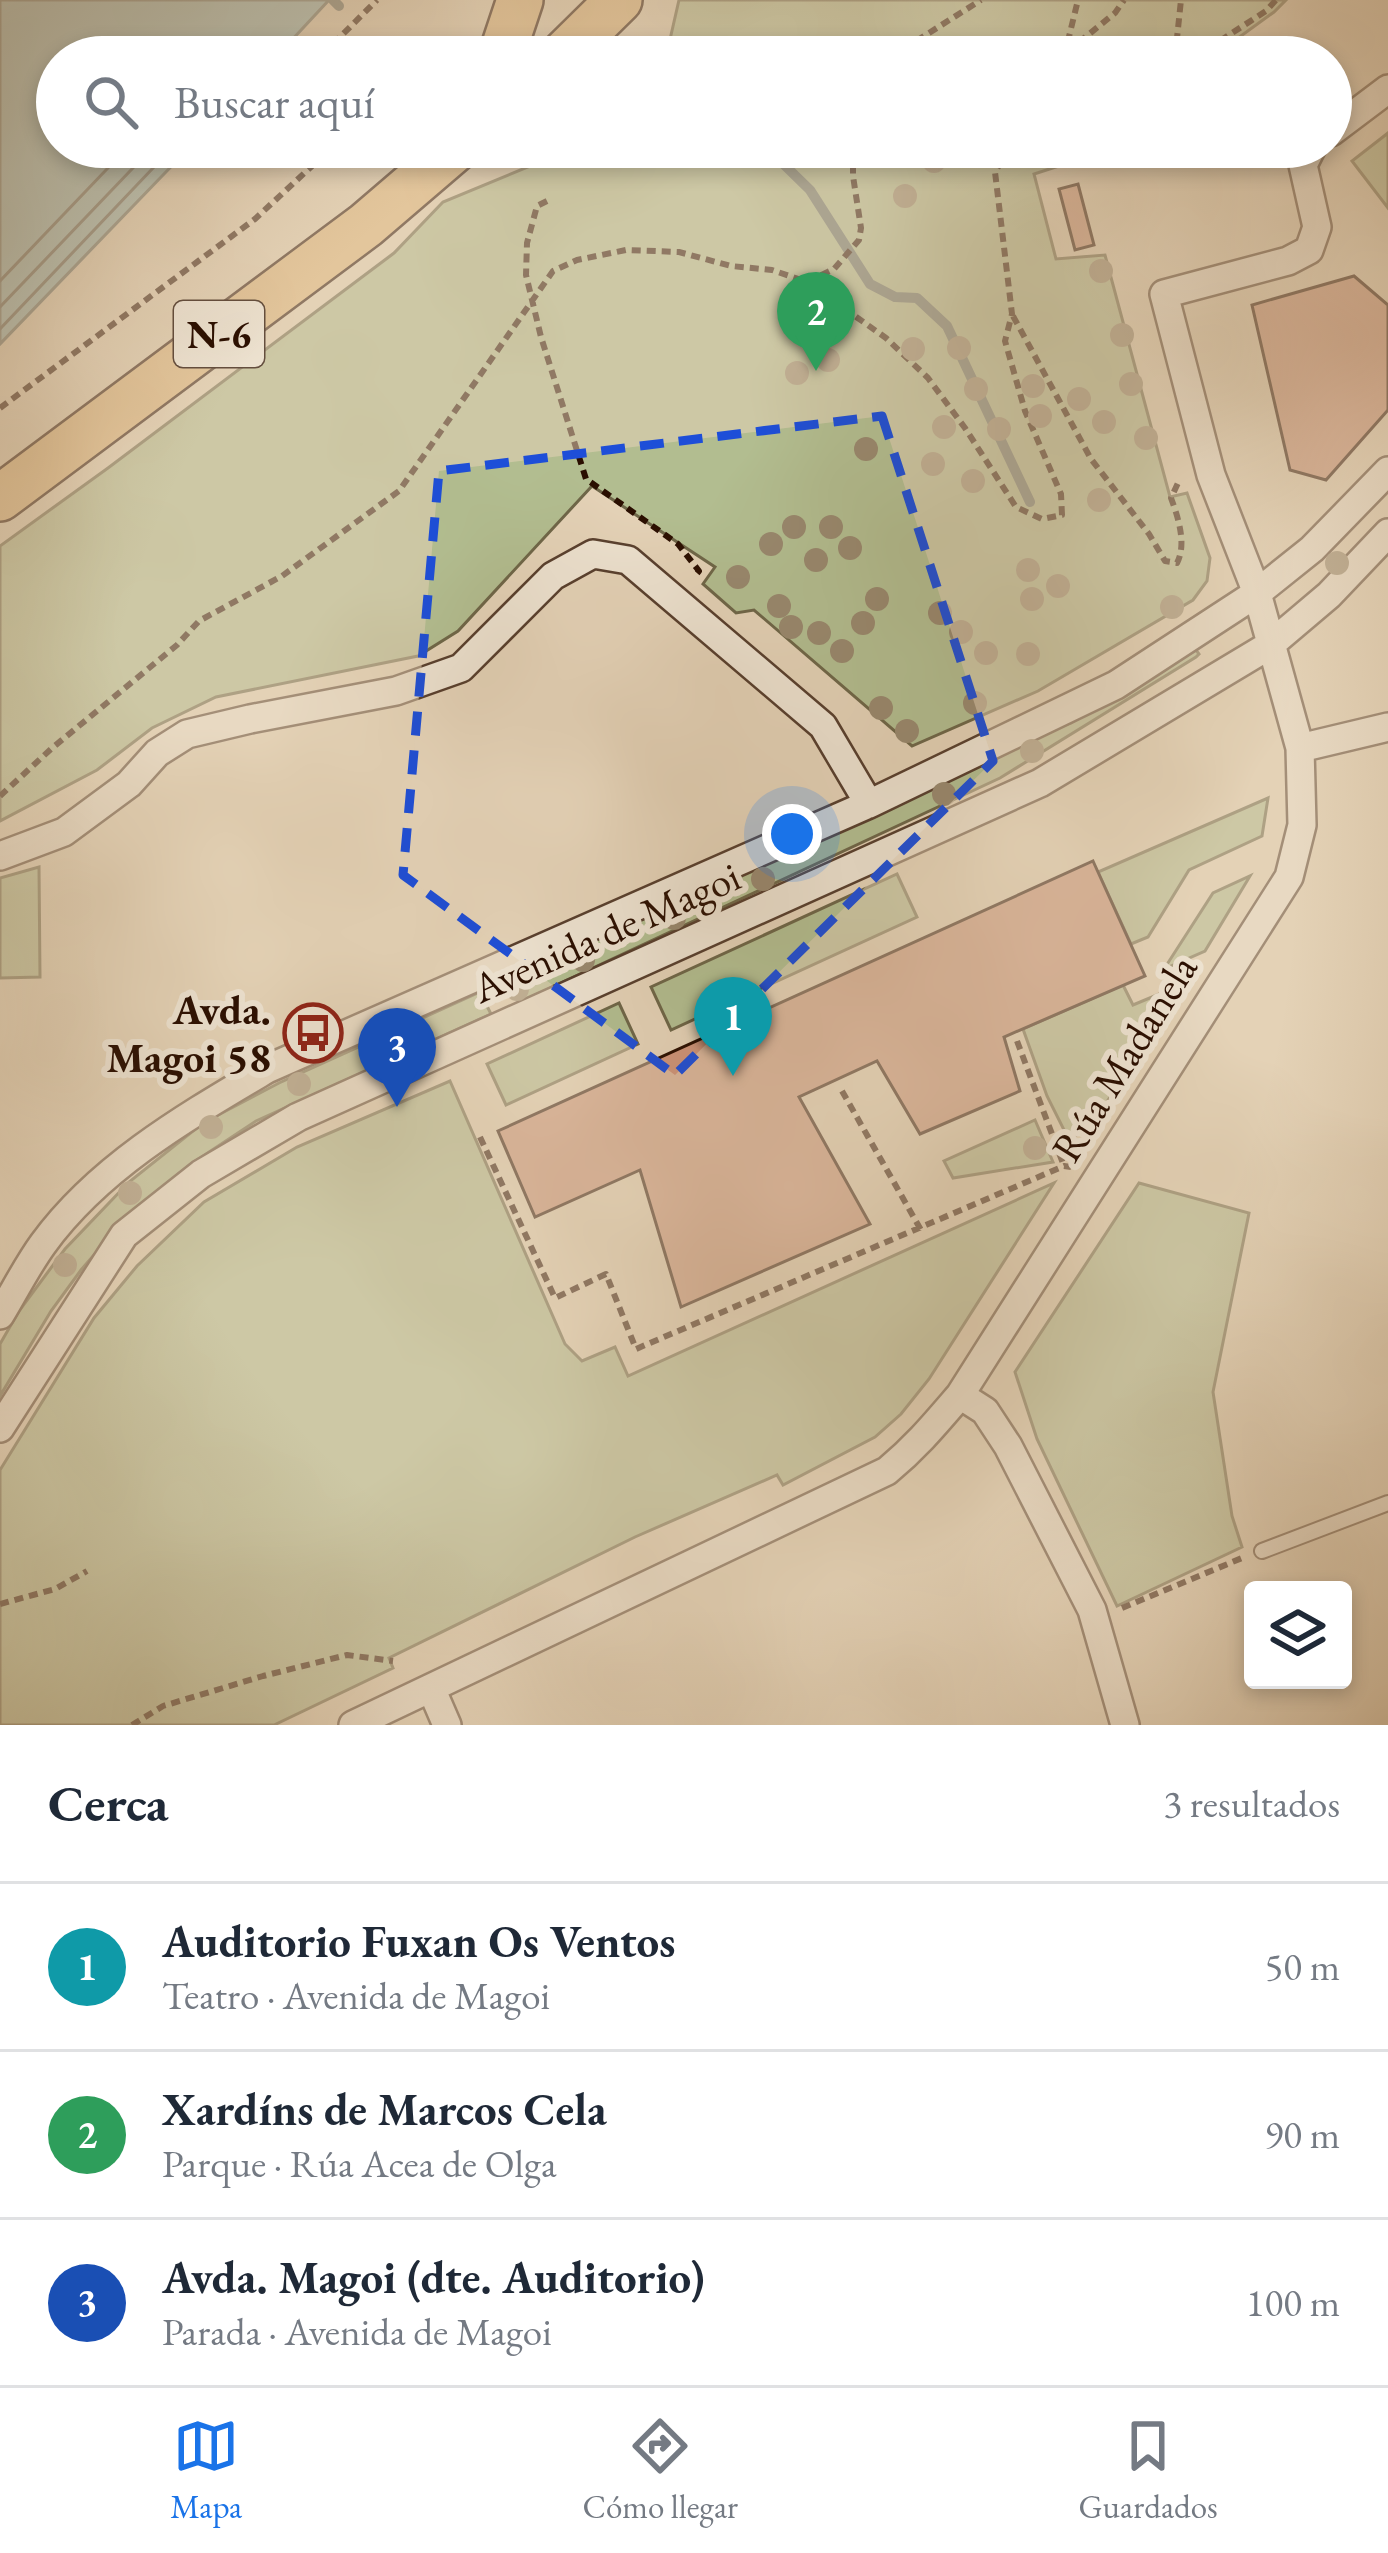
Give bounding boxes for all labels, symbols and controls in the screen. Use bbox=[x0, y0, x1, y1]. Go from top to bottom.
search box bbox=[36, 36, 1352, 168]
icon: search bbox=[78, 69, 144, 135]
text: Buscar aquí bbox=[174, 73, 374, 131]
pin: 2 bbox=[777, 272, 855, 371]
road number: N-6 bbox=[174, 301, 264, 367]
your location bbox=[762, 804, 822, 864]
street label: Avenida de Magoi bbox=[462, 848, 749, 1016]
street label: Rúa Madanela bbox=[1039, 944, 1210, 1172]
pin: 1 bbox=[694, 977, 772, 1076]
place label: Avda. Magoi 58 bbox=[106, 982, 271, 1085]
bus stop icon: Avda. Magoi 58 bbox=[282, 1002, 344, 1064]
pin: 3 bbox=[358, 1008, 436, 1107]
map controls bbox=[1244, 1581, 1352, 1689]
button: layers bbox=[1244, 1581, 1352, 1689]
text: Cerca bbox=[48, 1770, 168, 1836]
text: 3 resultados bbox=[1163, 1778, 1340, 1829]
text: Auditorio Fuxan Os Ventos bbox=[162, 1912, 675, 1970]
text: 1 bbox=[77, 1941, 97, 1992]
text: 50 m bbox=[1264, 1941, 1340, 1992]
text: Teatro · Avenida de Magoi bbox=[162, 1970, 550, 2021]
text: Xardíns de Marcos Cela bbox=[162, 2080, 607, 2138]
text: 2 bbox=[77, 2109, 97, 2160]
text: 90 m bbox=[1264, 2109, 1340, 2160]
text: Parque · Rúa Acea de Olga bbox=[162, 2138, 556, 2189]
text: Avda. Magoi (dte. Auditorio) bbox=[162, 2248, 705, 2306]
text: 3 bbox=[77, 2277, 97, 2328]
text: 100 m bbox=[1246, 2277, 1340, 2328]
text: Parada · Avenida de Magoi bbox=[162, 2306, 552, 2357]
tab: Mapa bbox=[170, 2413, 242, 2528]
tab: Cómo llegar bbox=[583, 2413, 738, 2528]
tab: Guardados bbox=[1079, 2413, 1218, 2528]

